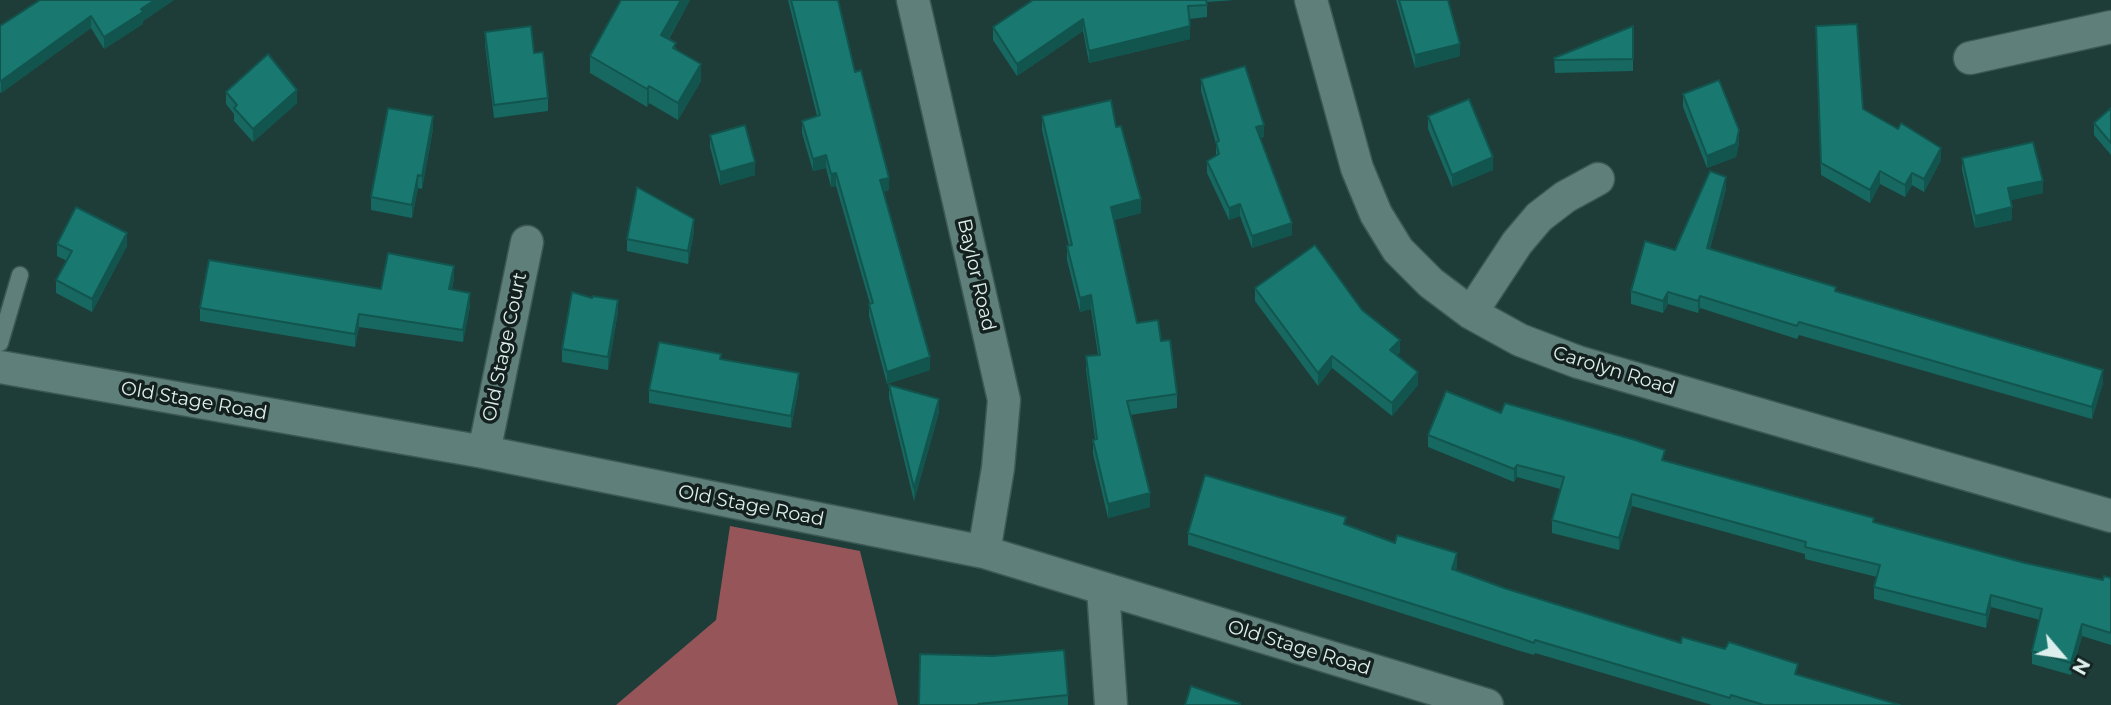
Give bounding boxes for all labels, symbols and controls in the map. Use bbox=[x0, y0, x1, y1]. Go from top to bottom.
street label: Baylor Road bbox=[952, 217, 1000, 333]
street label: Old Stage Court bbox=[478, 270, 532, 424]
street label: Carolyn Road bbox=[1550, 342, 1678, 400]
street label: Old Stage Road bbox=[119, 377, 269, 425]
street label: Old Stage Road bbox=[676, 481, 826, 531]
street label: Old Stage Road bbox=[1225, 615, 1373, 681]
north arrow bbox=[2027, 621, 2097, 691]
text: N bbox=[2067, 654, 2095, 679]

